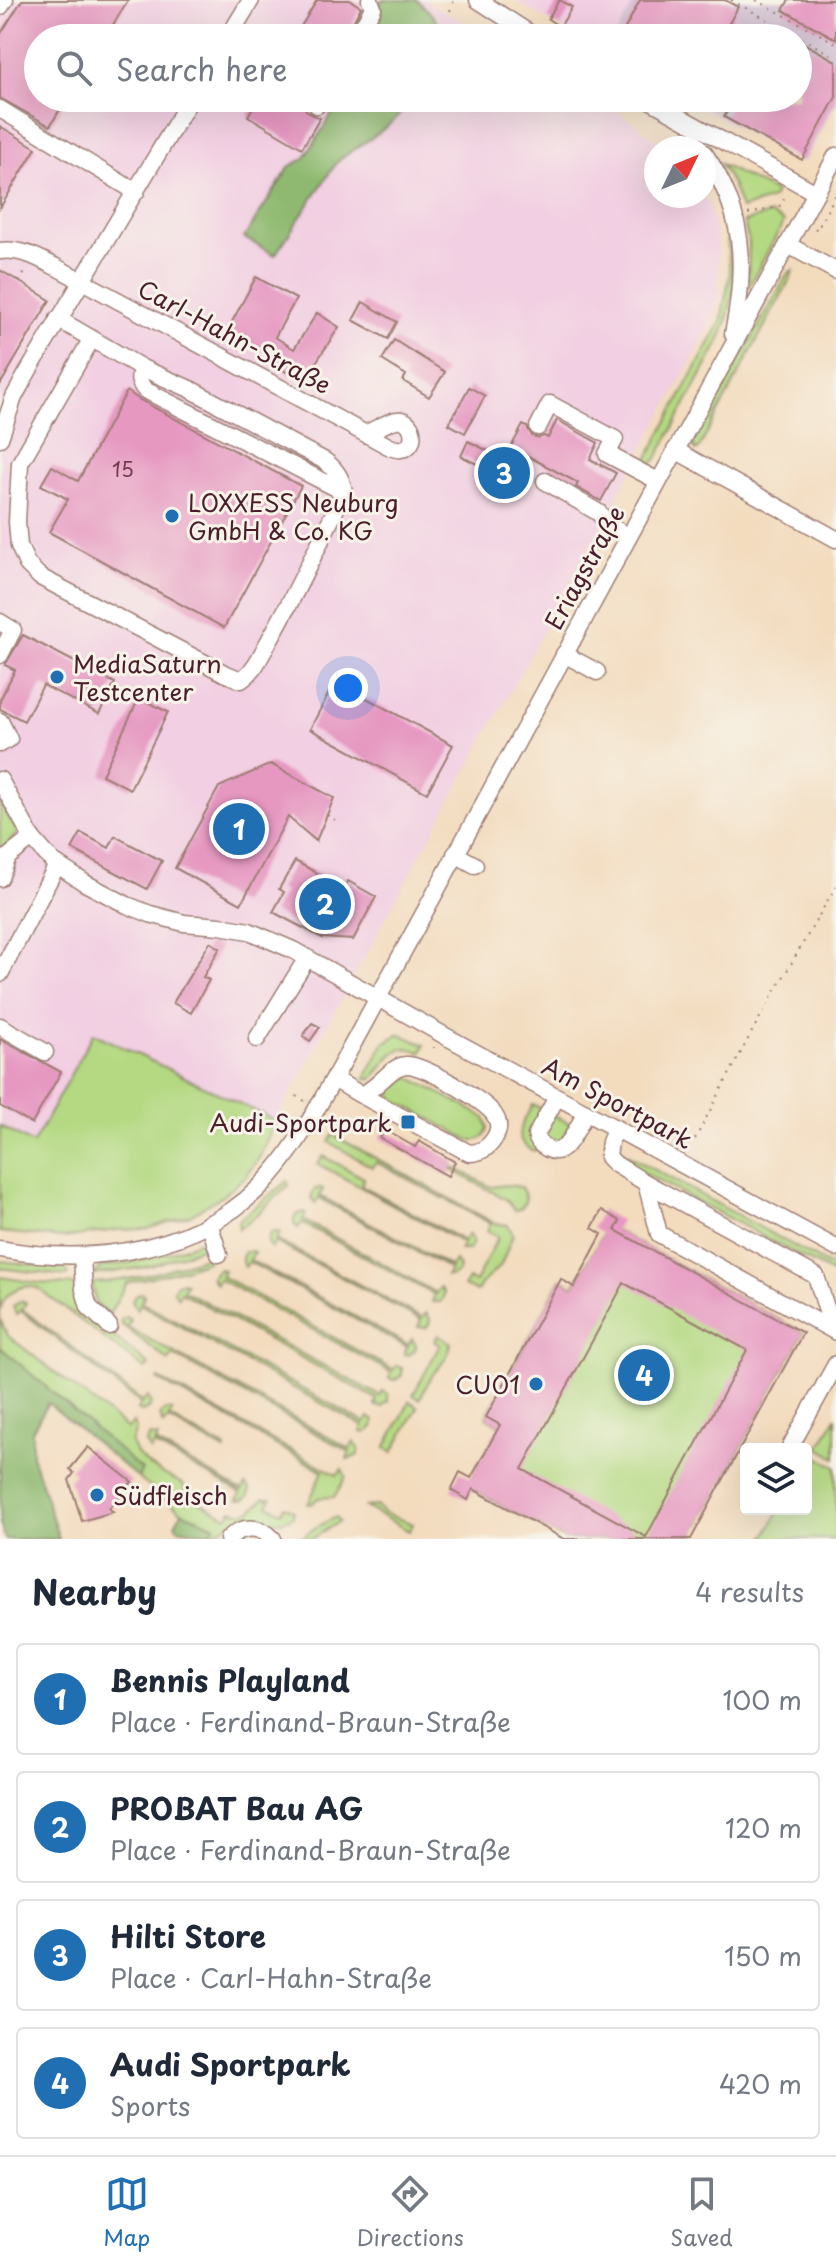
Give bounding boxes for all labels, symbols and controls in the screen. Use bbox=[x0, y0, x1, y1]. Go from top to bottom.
search box bbox=[24, 24, 812, 112]
icon: search bbox=[52, 46, 96, 90]
text: Search here bbox=[116, 46, 288, 91]
north arrow bbox=[644, 136, 716, 208]
street label: Carl-Hahn-Straße bbox=[132, 270, 338, 402]
pin: 3 bbox=[478, 443, 530, 503]
house number: 15 bbox=[112, 454, 134, 484]
place label: LOXXESS Neuburg GmbH & Co. KG bbox=[188, 484, 399, 548]
street label: Eriagstraße bbox=[535, 498, 633, 636]
marker: LOXXESS Neuburg GmbH & Co. KG bbox=[163, 507, 181, 525]
place label: MediaSaturn Testcenter bbox=[73, 645, 222, 709]
marker: MediaSaturn Testcenter bbox=[48, 668, 66, 686]
your location bbox=[328, 668, 368, 708]
pin: 1 bbox=[213, 799, 265, 859]
pin: 2 bbox=[299, 874, 351, 934]
street label: Am Sportpark bbox=[536, 1047, 700, 1157]
place label: Audi-Sportpark bbox=[210, 1104, 392, 1140]
marker: Audi-Sportpark bbox=[399, 1113, 417, 1131]
pin: 4 bbox=[618, 1345, 670, 1405]
place label: CU01 bbox=[455, 1366, 520, 1402]
marker: CU01 bbox=[527, 1375, 545, 1393]
map controls bbox=[740, 1443, 812, 1515]
button: layers bbox=[740, 1443, 812, 1515]
place label: Südfleisch bbox=[113, 1477, 228, 1513]
marker: Südfleisch bbox=[88, 1486, 106, 1504]
text: Nearby bbox=[32, 1565, 157, 1617]
text: 4 results bbox=[695, 1572, 804, 1611]
text: Bennis Playland bbox=[110, 1657, 350, 1702]
text: 1 bbox=[54, 1680, 66, 1719]
text: 100 m bbox=[722, 1680, 802, 1719]
text: Place · Ferdinand-Braun-Straße bbox=[110, 1702, 511, 1741]
text: PROBAT Bau AG bbox=[110, 1785, 363, 1830]
text: 2 bbox=[51, 1808, 69, 1847]
text: 120 m bbox=[725, 1808, 802, 1847]
text: Place · Ferdinand-Braun-Straße bbox=[110, 1830, 511, 1869]
text: Hilti Store bbox=[110, 1913, 266, 1958]
text: 3 bbox=[51, 1936, 69, 1975]
text: 150 m bbox=[724, 1936, 802, 1975]
text: Place · Carl-Hahn-Straße bbox=[110, 1958, 432, 1997]
text: Audi Sportpark bbox=[110, 2041, 351, 2086]
text: 4 bbox=[51, 2064, 69, 2103]
text: 420 m bbox=[719, 2064, 802, 2103]
text: Sports bbox=[110, 2086, 190, 2125]
tab: Map bbox=[103, 2172, 150, 2253]
tab: Directions bbox=[357, 2172, 464, 2253]
tab: Saved bbox=[670, 2172, 733, 2253]

